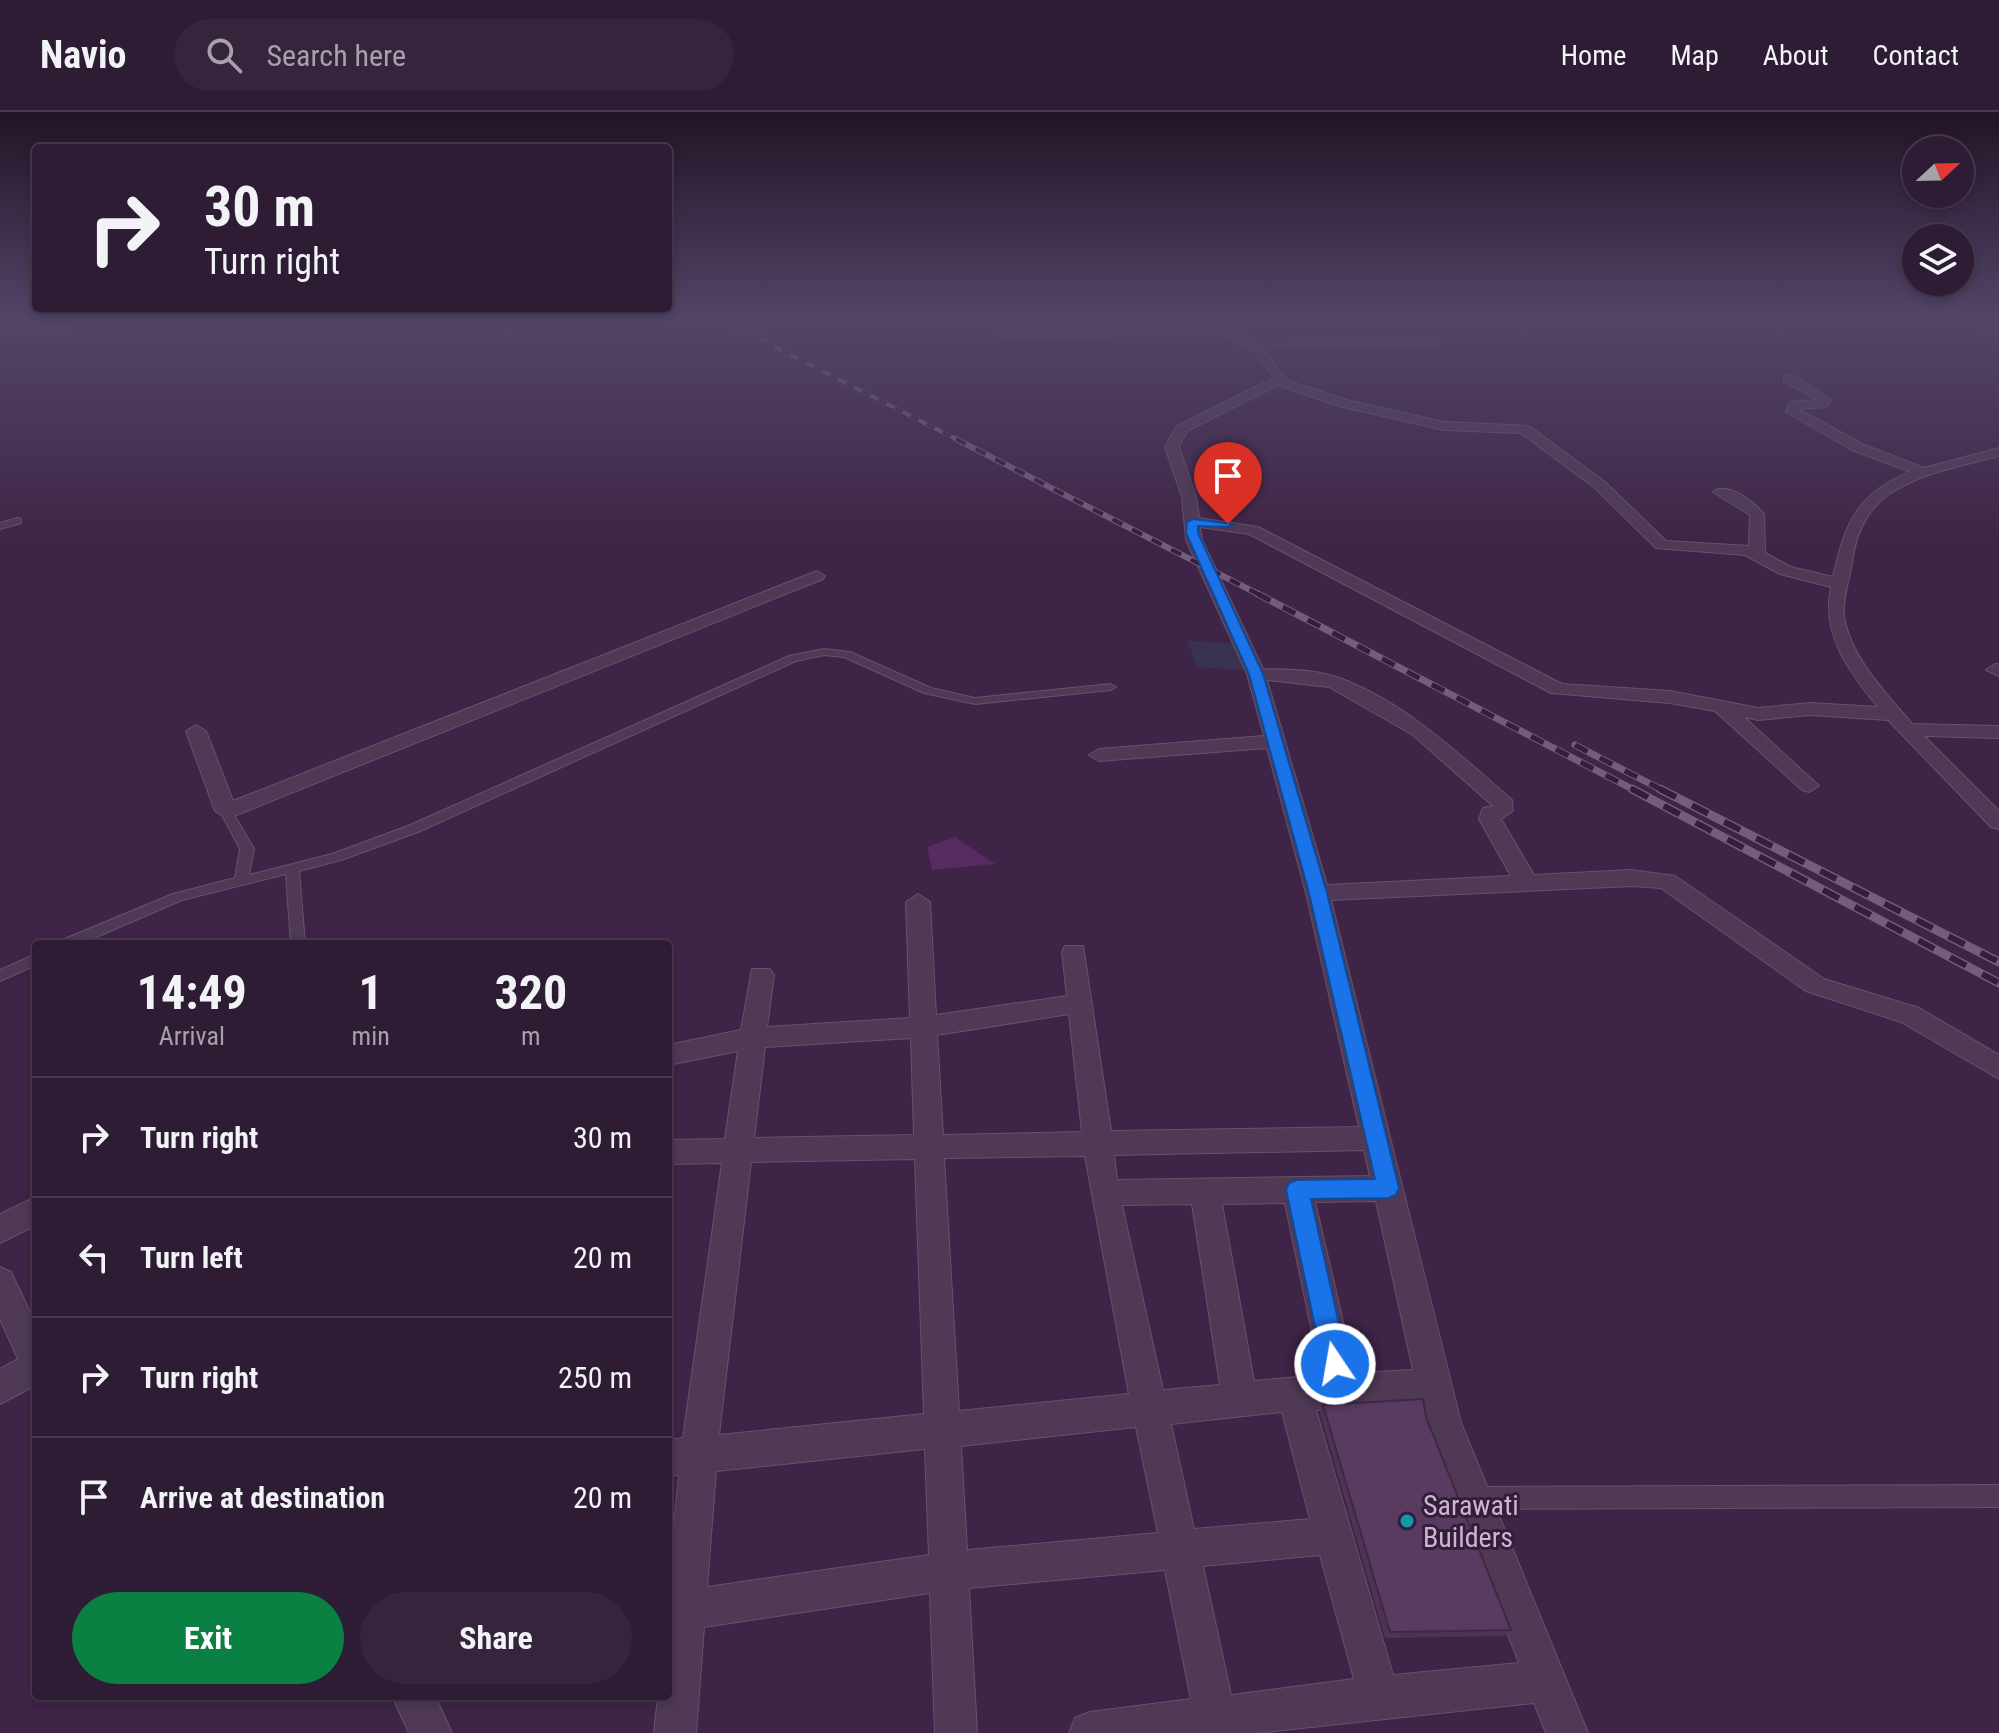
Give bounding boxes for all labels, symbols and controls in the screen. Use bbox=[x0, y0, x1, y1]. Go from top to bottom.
search box bbox=[174, 19, 734, 91]
text: Navio bbox=[40, 33, 126, 77]
icon: search bbox=[202, 33, 246, 77]
text: Search here bbox=[266, 38, 406, 73]
text: Home bbox=[1561, 39, 1626, 72]
text: Map bbox=[1670, 39, 1719, 72]
text: About bbox=[1763, 39, 1829, 72]
text: Contact bbox=[1873, 39, 1959, 72]
north arrow bbox=[1902, 136, 1974, 208]
map controls bbox=[1902, 136, 1974, 296]
text: 30 m bbox=[204, 174, 315, 240]
icon: right bbox=[72, 176, 176, 280]
button: layers bbox=[1902, 224, 1974, 296]
text: Turn right bbox=[204, 241, 340, 283]
pin bbox=[1194, 442, 1262, 524]
icon: arrive bbox=[1206, 454, 1250, 498]
text: 14:49 bbox=[137, 964, 247, 1021]
text: 1 bbox=[359, 964, 383, 1021]
text: 320 bbox=[494, 964, 567, 1021]
text: Arrival bbox=[159, 1021, 225, 1051]
text: min bbox=[352, 1021, 390, 1051]
text: m bbox=[521, 1021, 541, 1051]
icon: right bbox=[72, 1115, 116, 1159]
text: Turn right bbox=[140, 1120, 258, 1155]
text: 30 m bbox=[573, 1120, 632, 1155]
icon: left bbox=[72, 1235, 116, 1279]
text: Turn left bbox=[140, 1240, 243, 1275]
text: 20 m bbox=[573, 1240, 632, 1275]
position arrow bbox=[1293, 1322, 1377, 1406]
icon: right bbox=[72, 1355, 116, 1399]
text: Turn right bbox=[140, 1360, 258, 1395]
text: 250 m bbox=[558, 1360, 632, 1395]
icon: arrive bbox=[72, 1475, 116, 1519]
text: Arrive at destination bbox=[140, 1480, 385, 1515]
text: 20 m bbox=[573, 1480, 632, 1515]
place label: Sarawati Builders bbox=[1423, 1489, 1519, 1554]
marker: Sarawati Builders bbox=[1398, 1512, 1416, 1530]
button: Exit bbox=[72, 1592, 344, 1684]
button: Share bbox=[360, 1592, 632, 1684]

